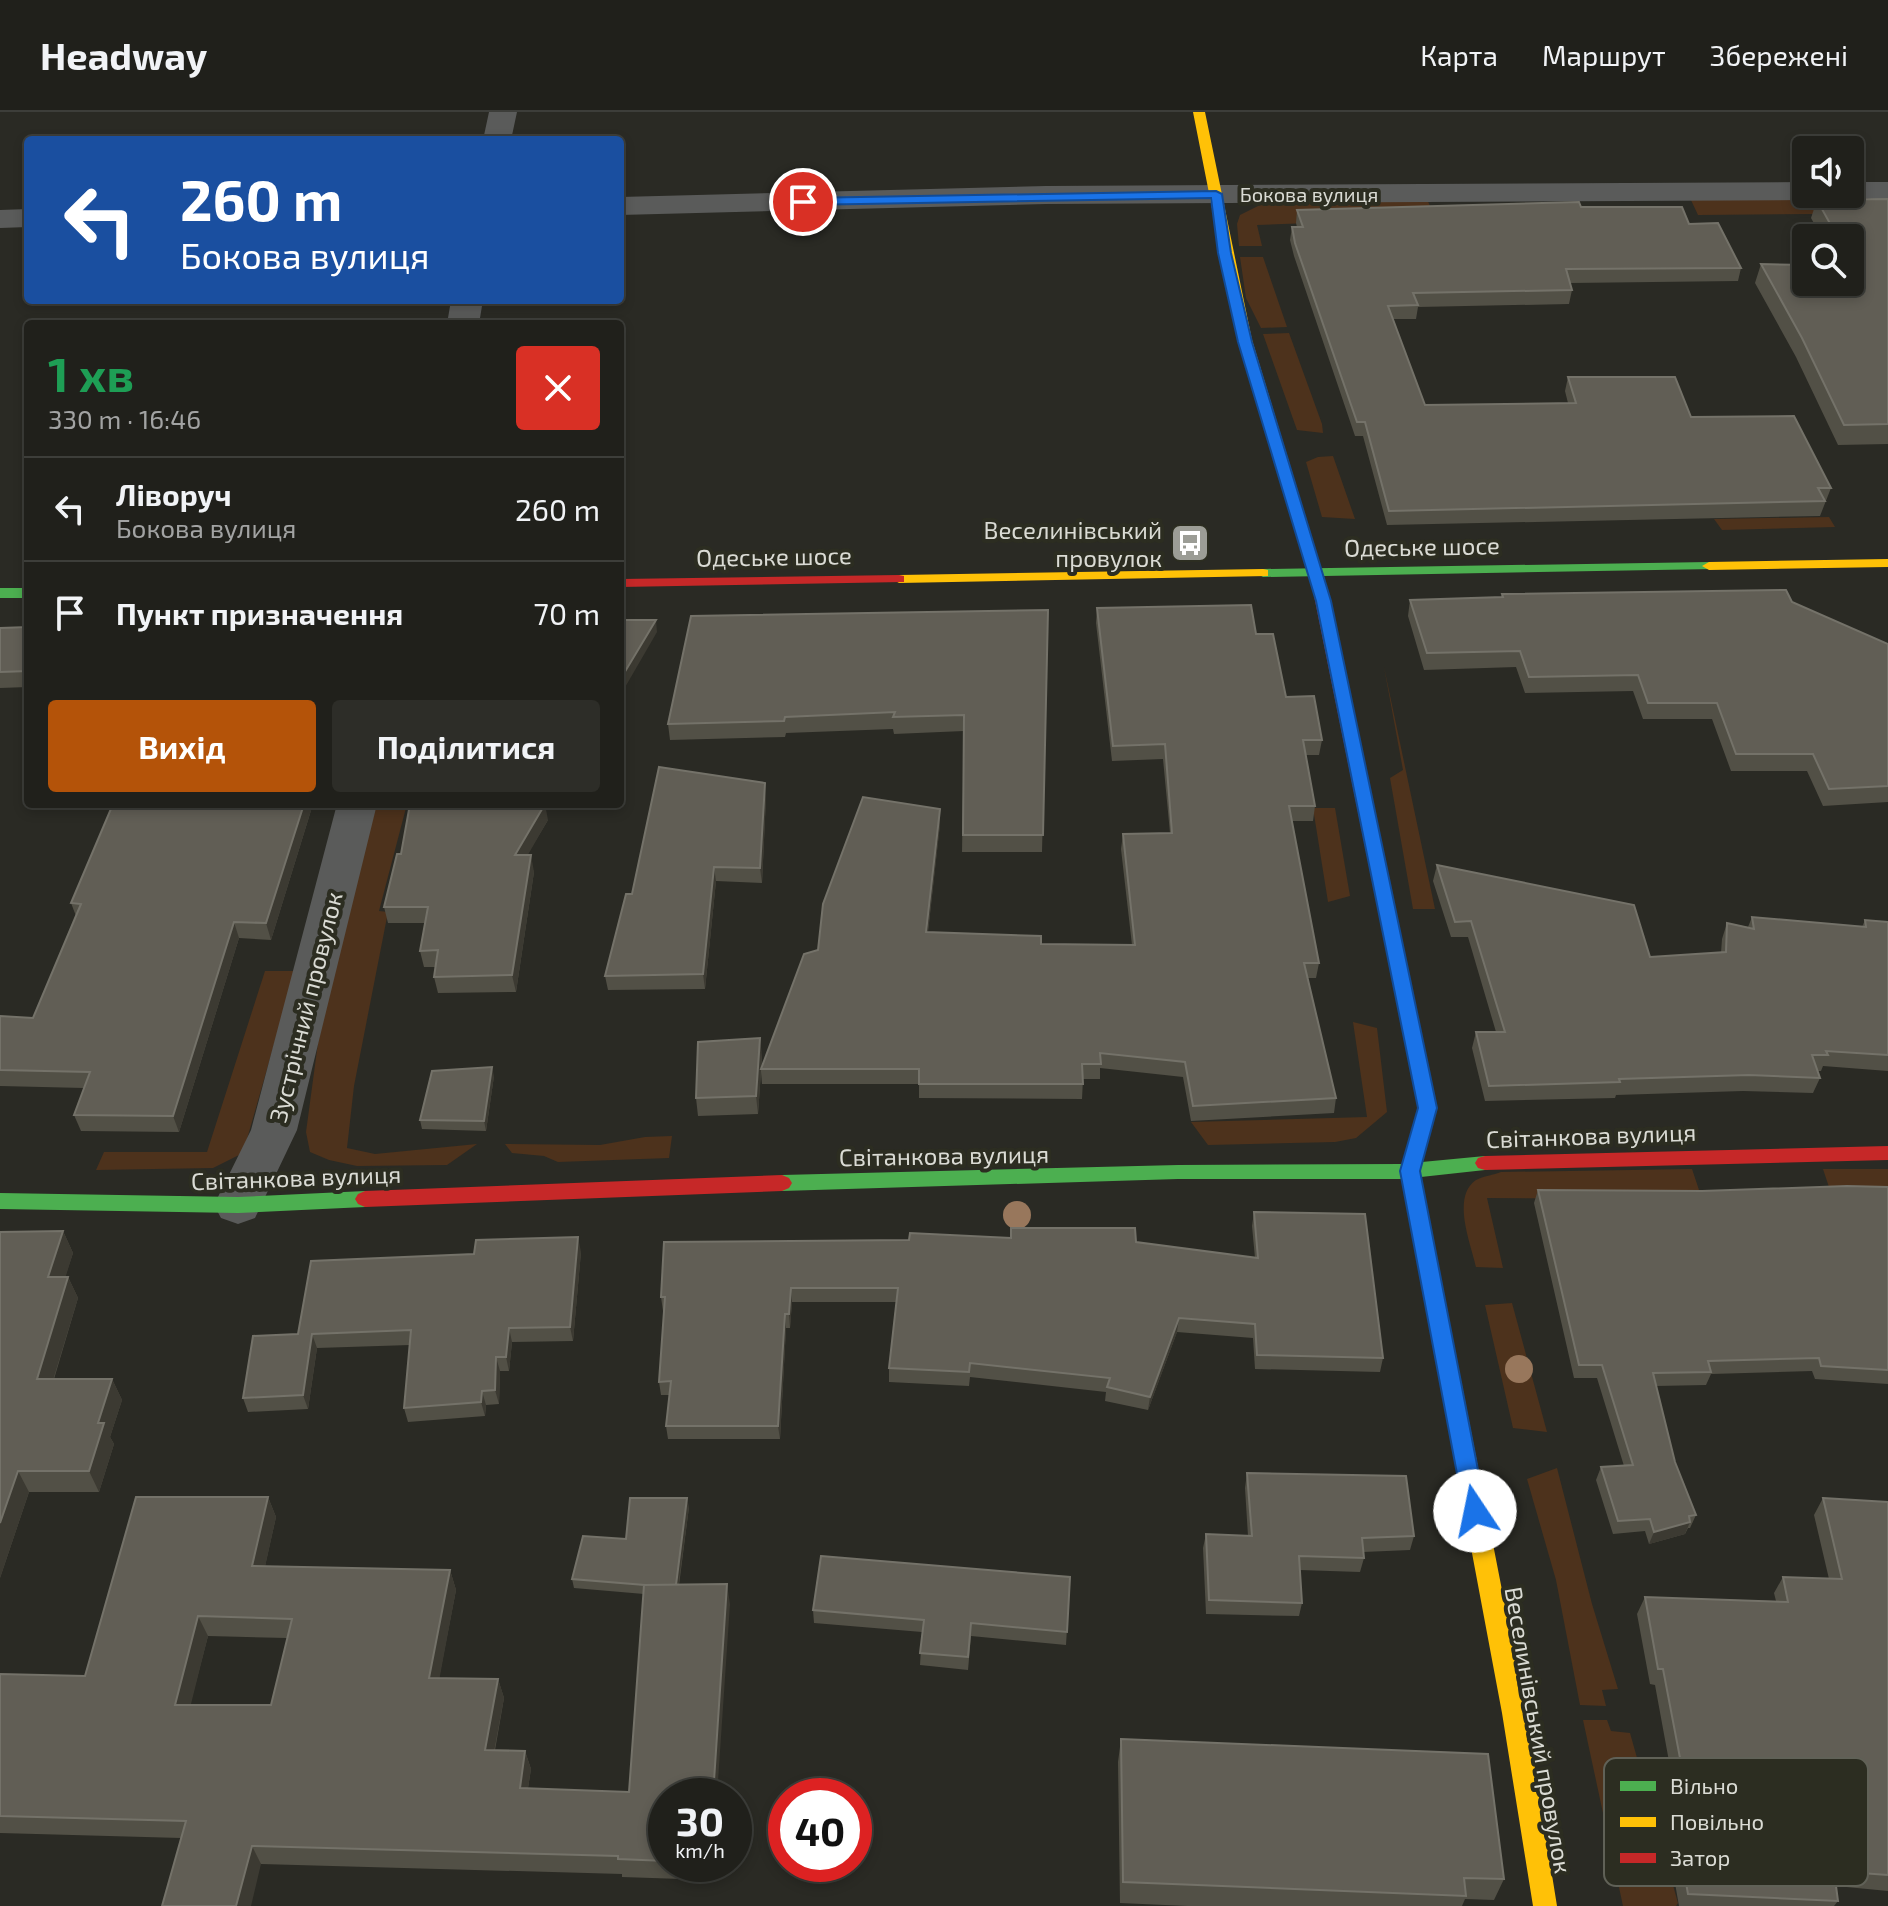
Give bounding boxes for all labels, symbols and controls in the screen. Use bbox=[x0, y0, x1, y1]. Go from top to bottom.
text: Headway bbox=[40, 32, 207, 78]
text: Карта bbox=[1420, 38, 1498, 72]
text: Маршрут bbox=[1542, 38, 1666, 72]
text: Збережені bbox=[1710, 38, 1848, 72]
map controls bbox=[1792, 136, 1864, 296]
button: sound bbox=[1792, 136, 1864, 208]
text: 260 m bbox=[180, 165, 342, 232]
icon: left bbox=[48, 168, 152, 272]
pin bbox=[769, 168, 837, 236]
icon: arrive bbox=[781, 180, 825, 224]
street label: Бокова вулиця bbox=[1240, 182, 1378, 207]
button: search bbox=[1792, 224, 1864, 296]
text: Бокова вулиця bbox=[180, 233, 430, 276]
text: 1 хв bbox=[48, 344, 134, 402]
button: close bbox=[516, 346, 600, 430]
text: 330 m · 16:46 bbox=[48, 403, 201, 434]
text: Ліворуч bbox=[116, 476, 232, 512]
icon: left bbox=[48, 487, 92, 531]
text: 260 m bbox=[515, 491, 600, 527]
text: Бокова вулиця bbox=[116, 512, 296, 543]
place label: Веселинівський провулок bbox=[984, 515, 1162, 573]
bus stop icon: Веселинівський провулок bbox=[1169, 522, 1211, 564]
street label: Одеське шосе bbox=[1344, 530, 1500, 562]
street label: Одеське шосе bbox=[696, 540, 852, 572]
icon: arrive bbox=[48, 591, 92, 635]
text: Пункт призначення bbox=[116, 595, 403, 631]
text: 70 m bbox=[534, 595, 600, 631]
button: Вихід bbox=[48, 700, 316, 792]
button: Поділитися bbox=[332, 700, 600, 792]
street label: Зустрічний провулок bbox=[262, 889, 349, 1125]
street label: Світанкова вулиця bbox=[1485, 1117, 1697, 1154]
street label: Світанкова вулиця bbox=[839, 1139, 1049, 1172]
street label: Світанкова вулиця bbox=[190, 1159, 402, 1196]
position arrow bbox=[1433, 1469, 1517, 1553]
street label: Веселинівський провулок bbox=[1499, 1584, 1579, 1876]
legend bbox=[1604, 1758, 1868, 1886]
text: Вільно bbox=[1670, 1772, 1738, 1798]
speed limit sign: 40 bbox=[768, 1778, 872, 1882]
text: 30 bbox=[676, 1796, 724, 1844]
text: Повільно bbox=[1670, 1808, 1764, 1834]
text: km/h bbox=[675, 1838, 725, 1862]
text: Затор bbox=[1670, 1844, 1730, 1870]

